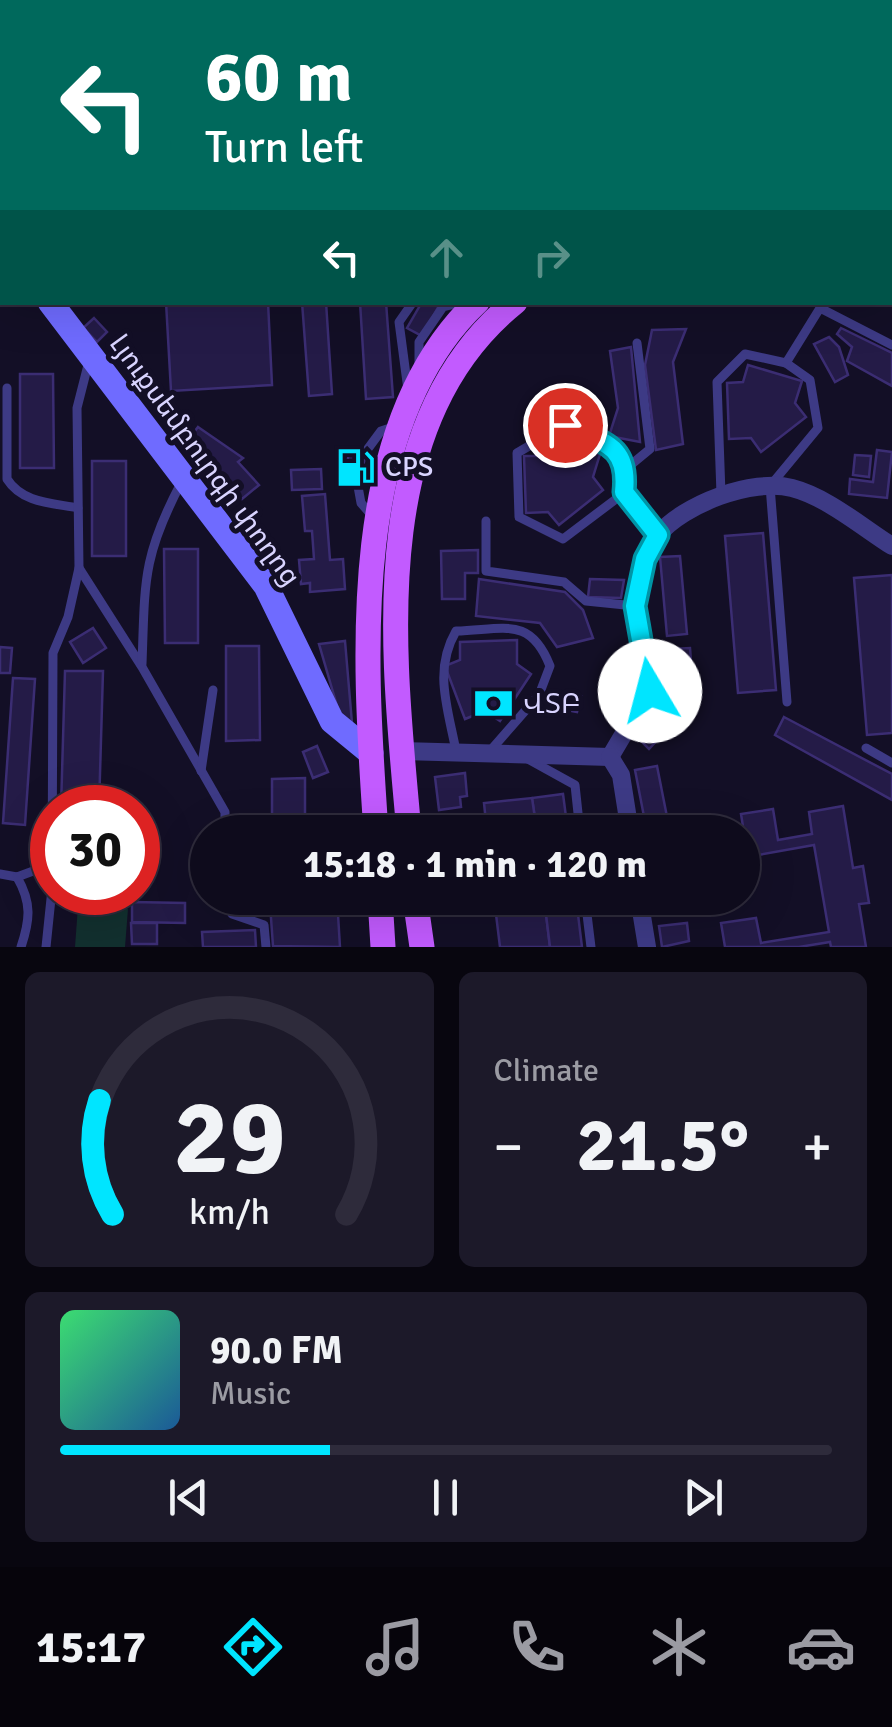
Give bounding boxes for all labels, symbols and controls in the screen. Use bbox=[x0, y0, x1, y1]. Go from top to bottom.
text: 60 m bbox=[205, 34, 353, 120]
icon: left bbox=[40, 40, 170, 170]
text: Turn left bbox=[205, 120, 364, 175]
icon: left bbox=[314, 230, 369, 285]
icon: ahead bbox=[419, 230, 474, 285]
icon: right bbox=[524, 230, 579, 285]
street label: Լյուքսեմբուրգի փողոց bbox=[102, 327, 308, 593]
pin bbox=[523, 383, 608, 468]
icon: arrive bbox=[538, 398, 593, 453]
fuel station icon: CPS bbox=[334, 446, 376, 488]
place label: CPS bbox=[385, 450, 433, 484]
position arrow bbox=[598, 639, 702, 743]
bank icon: ՎՏԲ bbox=[472, 683, 514, 725]
place label: ՎՏԲ bbox=[523, 687, 581, 721]
speed limit sign: 30 bbox=[30, 785, 160, 915]
text: 15:18 · 1 min · 120 m bbox=[303, 841, 647, 888]
text: Climate bbox=[494, 1051, 599, 1090]
text: 29 bbox=[173, 1074, 285, 1202]
text: 21.5° bbox=[576, 1099, 749, 1192]
text: − bbox=[494, 1113, 523, 1181]
text: + bbox=[802, 1113, 832, 1181]
text: km/h bbox=[189, 1190, 270, 1234]
text: 90.0 FM bbox=[210, 1327, 343, 1374]
text: Music bbox=[210, 1374, 291, 1413]
icon: previous bbox=[161, 1470, 216, 1525]
icon: pause bbox=[418, 1470, 473, 1525]
icon: next bbox=[676, 1470, 731, 1525]
icon: directions bbox=[218, 1612, 288, 1682]
icon: music bbox=[360, 1612, 430, 1682]
icon: phone bbox=[502, 1612, 572, 1682]
icon: climate bbox=[644, 1612, 714, 1682]
icon: car bbox=[786, 1612, 856, 1682]
text: 15:17 bbox=[36, 1620, 146, 1675]

